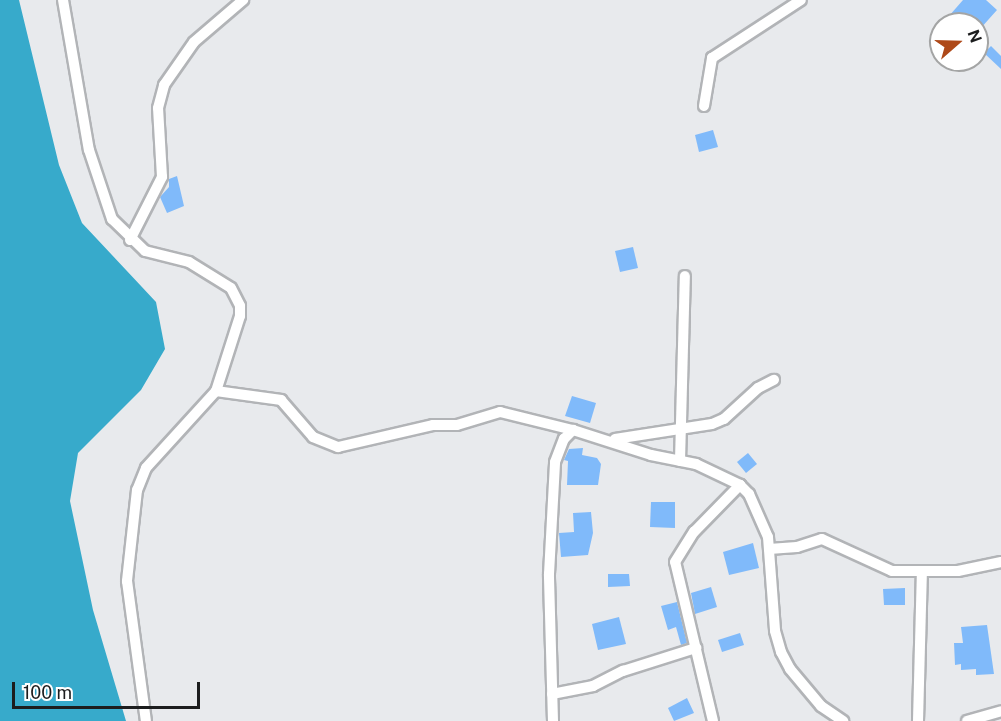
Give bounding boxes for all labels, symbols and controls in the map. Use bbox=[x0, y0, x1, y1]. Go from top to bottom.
north arrow bbox=[929, 12, 989, 72]
text: N bbox=[963, 27, 986, 45]
scale bar bbox=[15, 670, 202, 708]
text: 100 m bbox=[23, 682, 72, 703]

